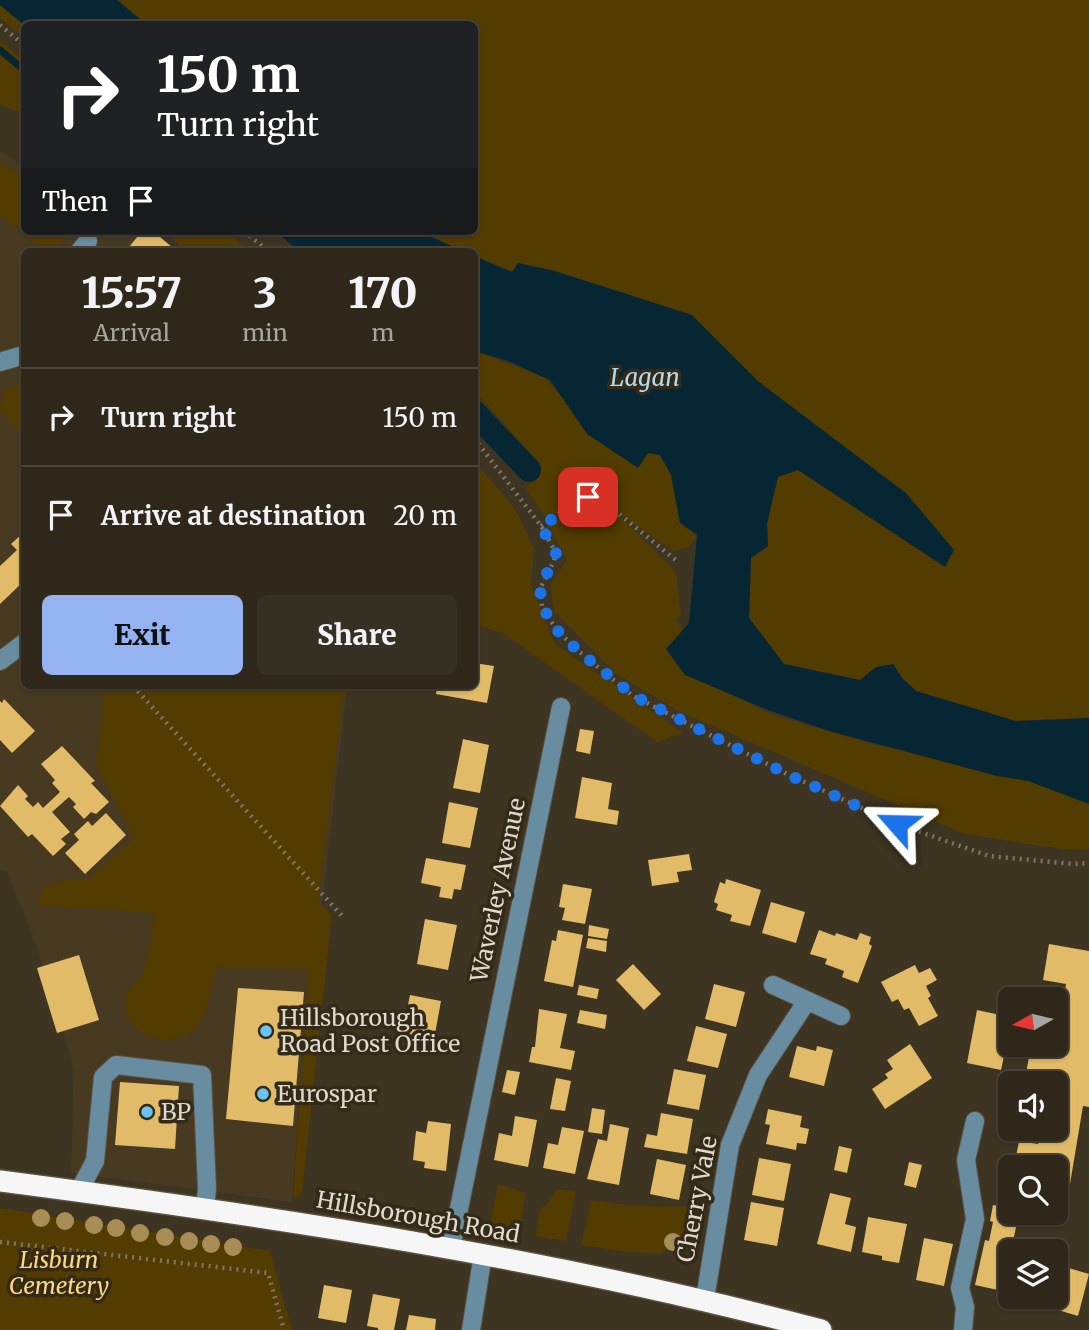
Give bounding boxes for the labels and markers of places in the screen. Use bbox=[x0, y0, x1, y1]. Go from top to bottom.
pin bbox=[558, 467, 618, 527]
place label: Hillsborough Road Post Office bbox=[280, 1003, 460, 1058]
marker: Hillsborough Road Post Office bbox=[258, 1023, 274, 1039]
place label: Eurospar bbox=[277, 1079, 377, 1108]
marker: Eurospar bbox=[255, 1086, 271, 1102]
place label: BP bbox=[161, 1097, 191, 1126]
marker: BP bbox=[139, 1104, 155, 1120]

